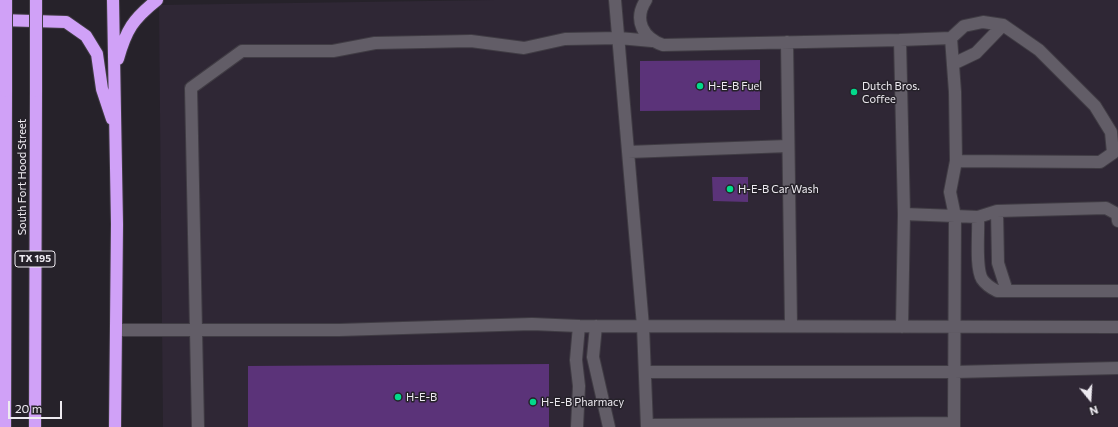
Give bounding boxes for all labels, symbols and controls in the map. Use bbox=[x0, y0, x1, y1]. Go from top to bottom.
place label: H-E-B Fuel bbox=[708, 79, 762, 93]
place label: Dutch Bros. Coffee bbox=[862, 79, 920, 105]
marker: H-E-B Fuel bbox=[695, 81, 705, 91]
marker: Dutch Bros. Coffee bbox=[849, 87, 859, 97]
street label: South Fort Hood Street bbox=[15, 119, 29, 235]
place label: H-E-B Car Wash bbox=[738, 182, 819, 196]
marker: H-E-B Car Wash bbox=[725, 184, 735, 194]
road number: TX 195 bbox=[15, 251, 55, 267]
north arrow bbox=[1070, 379, 1110, 419]
place label: H-E-B bbox=[406, 390, 437, 404]
marker: H-E-B bbox=[393, 392, 403, 402]
scale bar bbox=[10, 393, 64, 419]
place label: H-E-B Pharmacy bbox=[541, 395, 624, 409]
marker: H-E-B Pharmacy bbox=[528, 397, 538, 407]
text: 20 m bbox=[15, 401, 42, 415]
text: N bbox=[1088, 403, 1100, 418]

